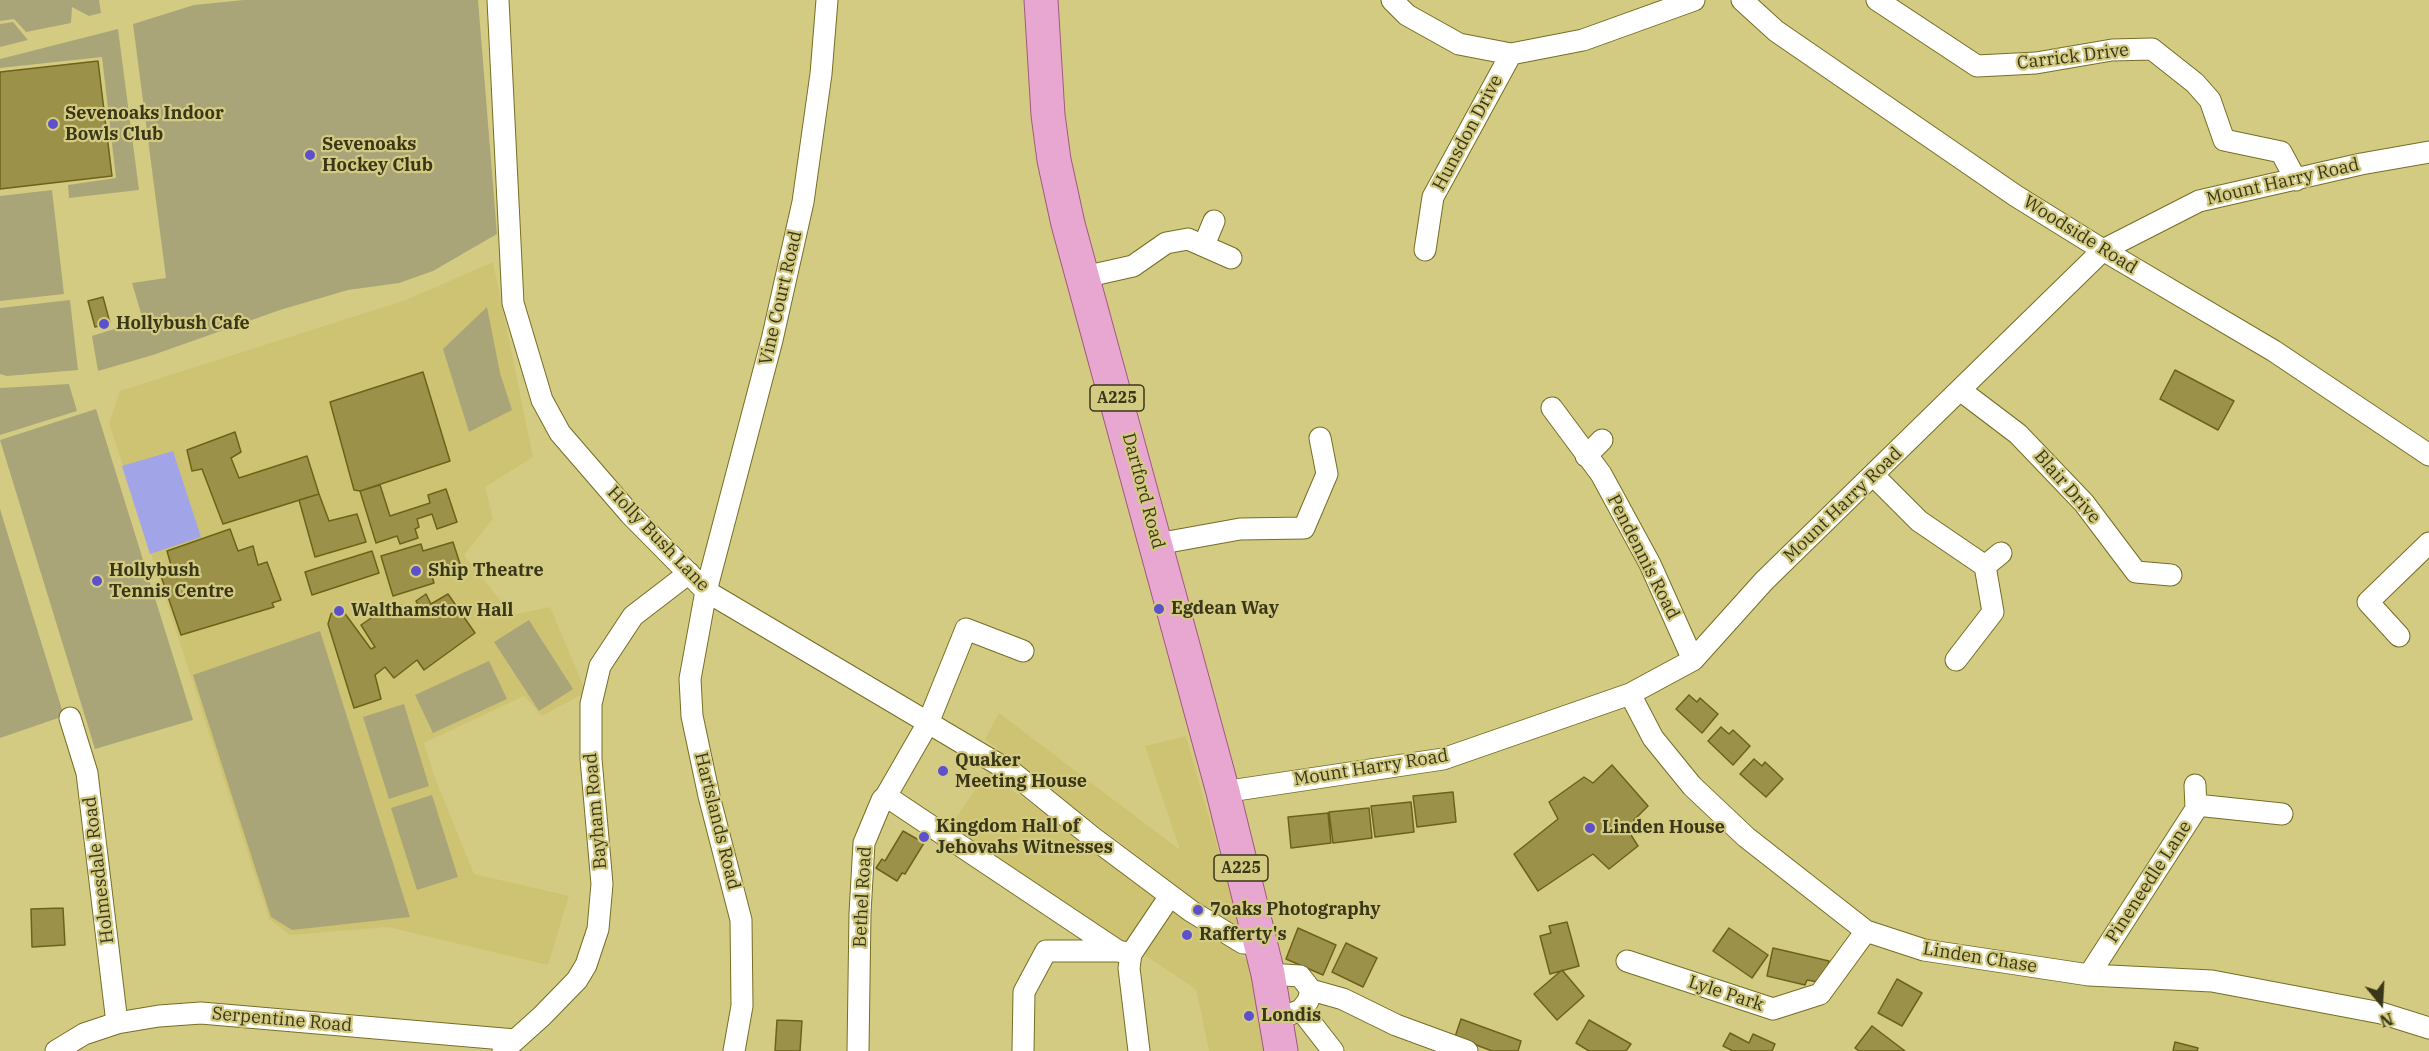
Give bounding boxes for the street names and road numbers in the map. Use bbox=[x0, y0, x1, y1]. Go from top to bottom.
street label: Carrick Drive bbox=[2016, 39, 2130, 75]
street label: Hunsdon Drive bbox=[1428, 72, 1508, 194]
street label: Mount Harry Road bbox=[2204, 154, 2362, 210]
street label: Woodside Road bbox=[2019, 191, 2141, 279]
street label: Vine Court Road bbox=[755, 229, 807, 367]
road number: A225 bbox=[1090, 385, 1144, 411]
street label: Dartford Road bbox=[1117, 431, 1169, 551]
street label: Mount Harry Road bbox=[1779, 443, 1907, 567]
street label: Blair Drive bbox=[2029, 446, 2105, 528]
street label: Holly Bush Lane bbox=[602, 482, 714, 596]
street label: Pendennis Road bbox=[1602, 491, 1684, 623]
street label: Mount Harry Road bbox=[1292, 745, 1450, 791]
street label: Hartslands Road bbox=[689, 750, 745, 892]
street label: Bayham Road bbox=[580, 752, 612, 870]
street label: Holmesdale Road bbox=[79, 795, 119, 945]
street label: Pineneedle Lane bbox=[2102, 817, 2196, 947]
street label: Bethel Road bbox=[850, 846, 876, 948]
road number: A225 bbox=[1214, 855, 1268, 881]
street label: Linden Chase bbox=[1921, 938, 2039, 978]
street label: Lyle Park bbox=[1685, 972, 1767, 1016]
street label: Serpentine Road bbox=[211, 1003, 353, 1037]

